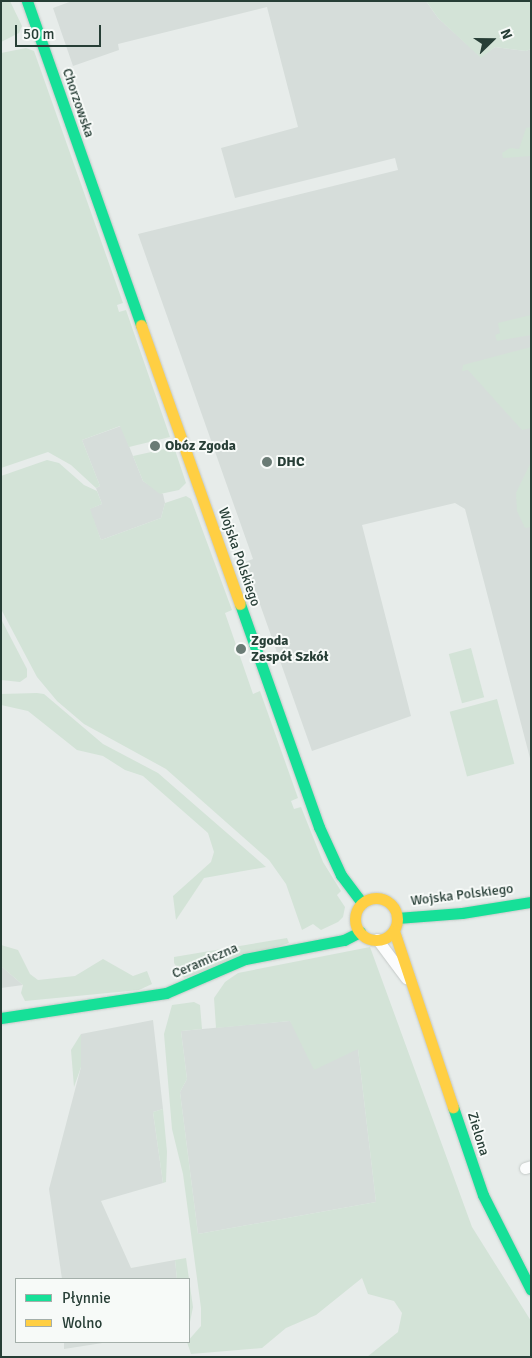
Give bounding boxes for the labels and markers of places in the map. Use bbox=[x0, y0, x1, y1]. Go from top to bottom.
place label: Obóz Zgoda bbox=[165, 438, 236, 454]
marker: Obóz Zgoda bbox=[149, 440, 161, 452]
place label: DHC bbox=[277, 454, 304, 470]
marker: DHC bbox=[261, 456, 273, 468]
place label: Zgoda Zespół Szkół bbox=[251, 633, 329, 666]
marker: Zgoda Zespół Szkół bbox=[235, 643, 247, 655]

